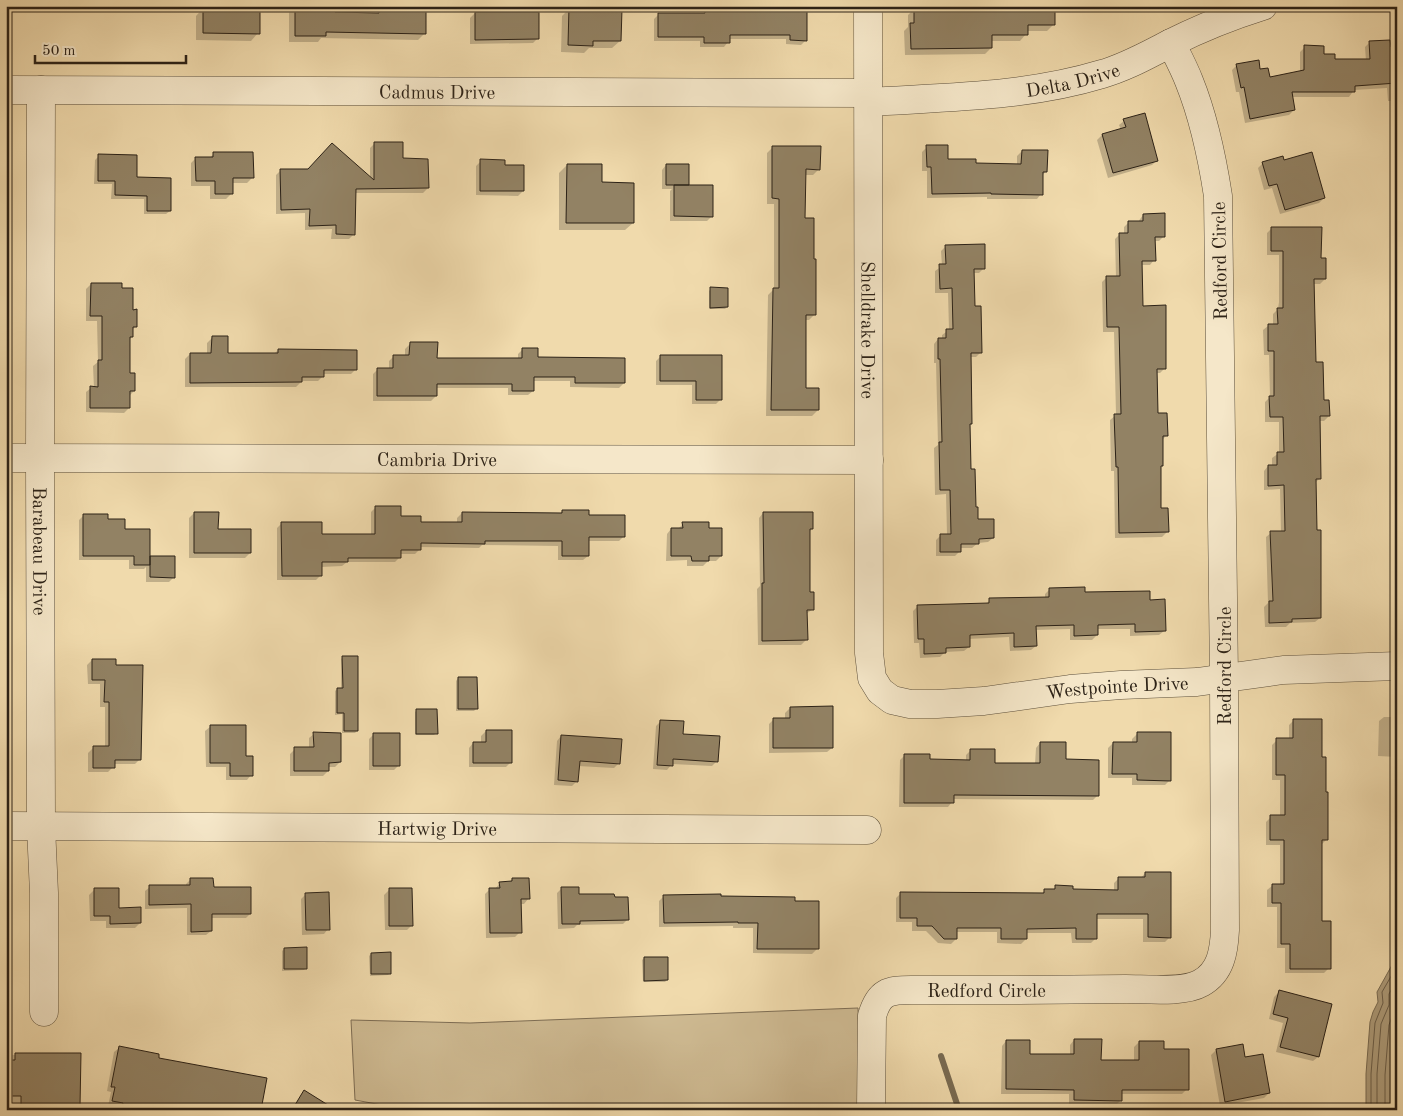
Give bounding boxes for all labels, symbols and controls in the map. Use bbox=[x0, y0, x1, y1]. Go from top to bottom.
scale bar bbox=[35, 32, 186, 64]
text: 50 m bbox=[42, 44, 76, 59]
street label: Delta Drive bbox=[1025, 62, 1123, 102]
street label: Cadmus Drive bbox=[379, 84, 495, 104]
street label: Redford Circle bbox=[1211, 201, 1232, 321]
street label: Shelldrake Drive bbox=[856, 261, 876, 399]
street label: Cambria Drive bbox=[377, 452, 497, 471]
street label: Barabeau Drive bbox=[28, 487, 47, 615]
street label: Redford Circle bbox=[1217, 607, 1236, 725]
street label: Westpointe Drive bbox=[1045, 675, 1189, 704]
street label: Hartwig Drive bbox=[377, 821, 497, 840]
street label: Redford Circle bbox=[927, 983, 1046, 1002]

